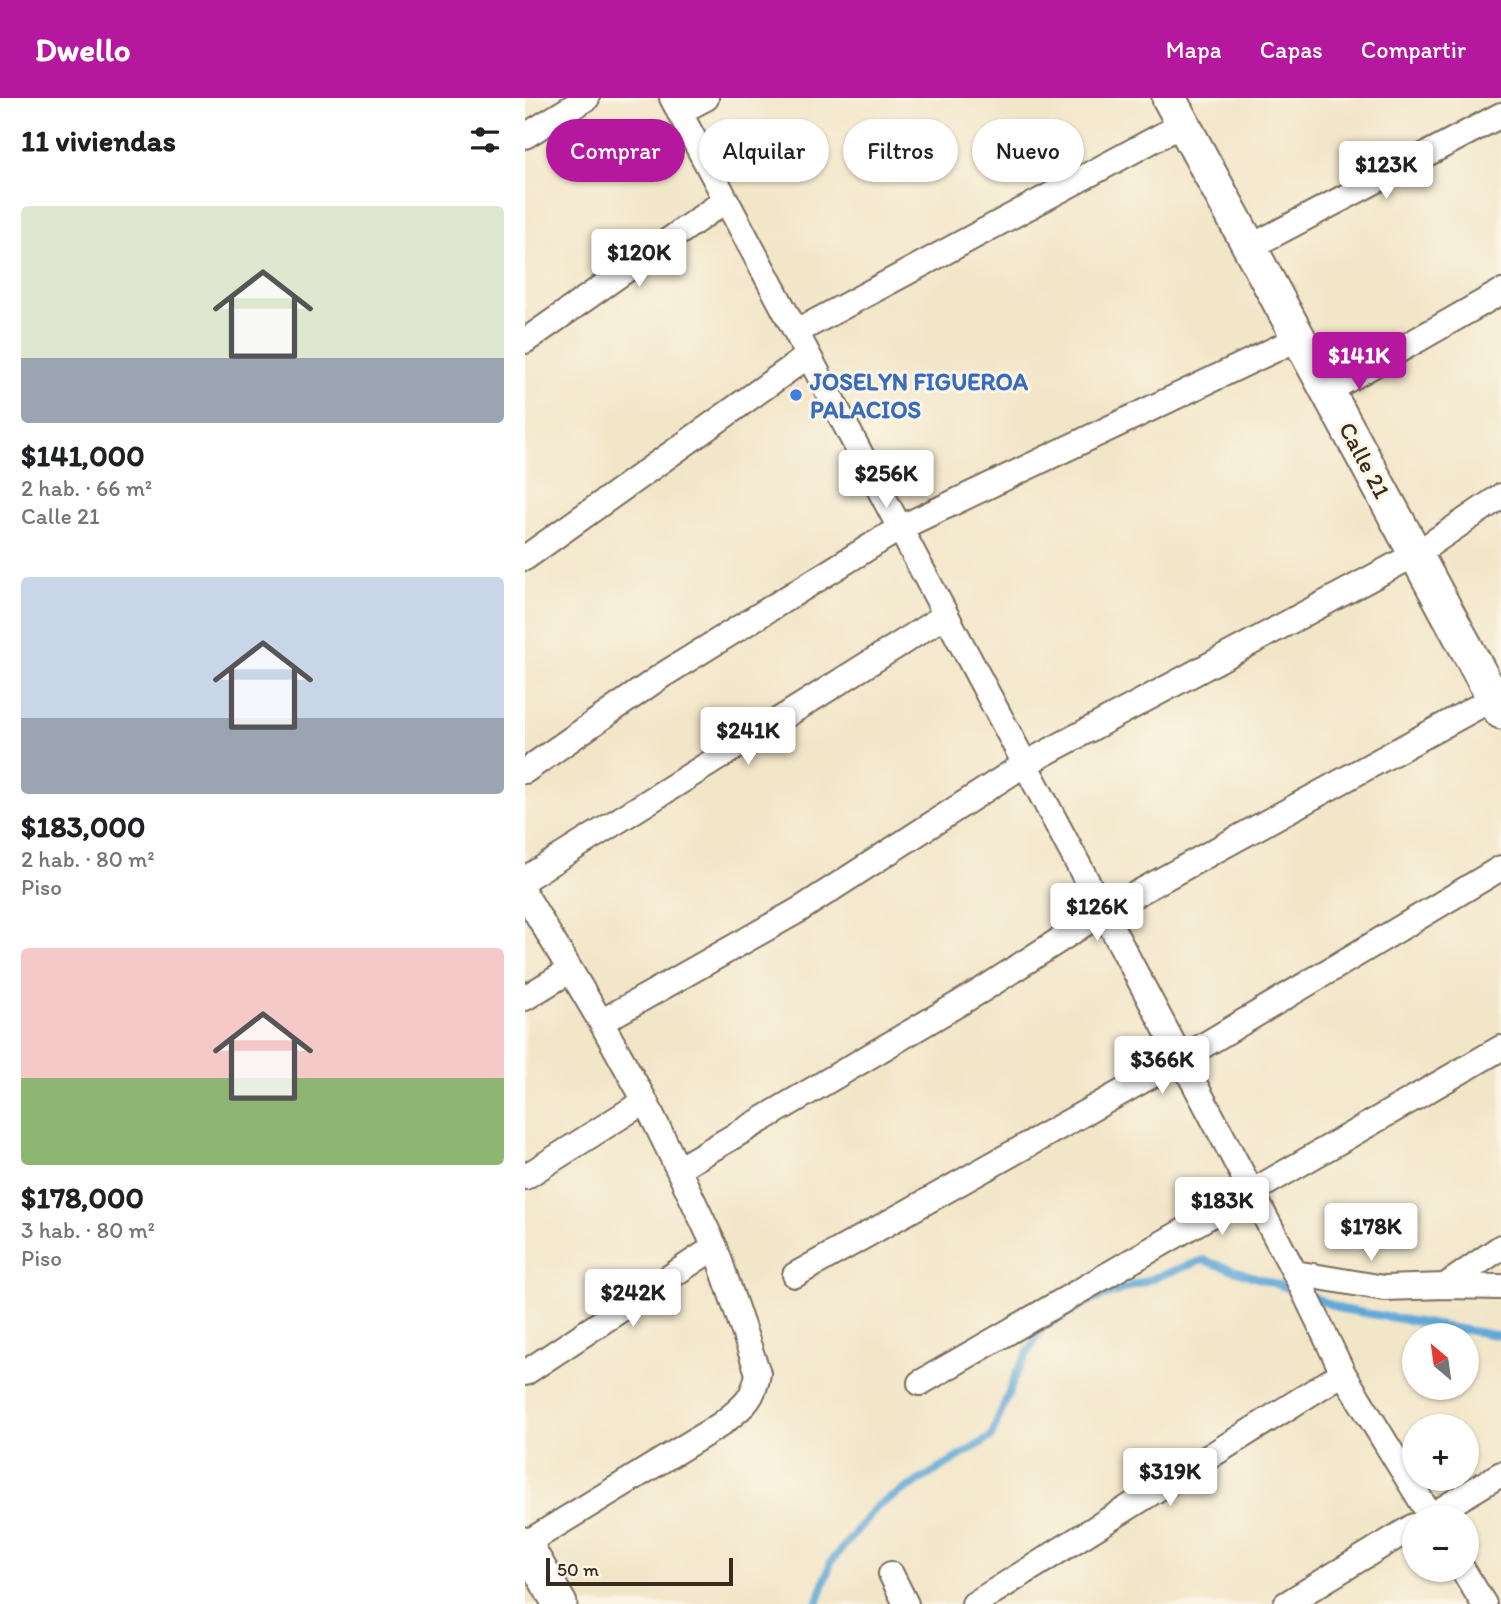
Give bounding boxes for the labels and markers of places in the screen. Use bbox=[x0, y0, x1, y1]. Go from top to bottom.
pin: $123K bbox=[1337, 141, 1435, 201]
pin: $120K bbox=[590, 230, 688, 289]
pin: $141K bbox=[1310, 332, 1408, 392]
place label: JOSELYN FIGUEROA PALACIOS bbox=[809, 367, 1029, 424]
marker: JOSELYN FIGUEROA PALACIOS bbox=[788, 387, 804, 403]
pin: $256K bbox=[837, 450, 935, 510]
pin: $241K bbox=[699, 708, 797, 767]
pin: $126K bbox=[1048, 884, 1146, 943]
pin: $366K bbox=[1113, 1037, 1211, 1096]
pin: $183K bbox=[1173, 1178, 1271, 1237]
pin: $178K bbox=[1322, 1204, 1420, 1263]
pin: $242K bbox=[584, 1270, 682, 1329]
pin: $319K bbox=[1121, 1448, 1219, 1508]

